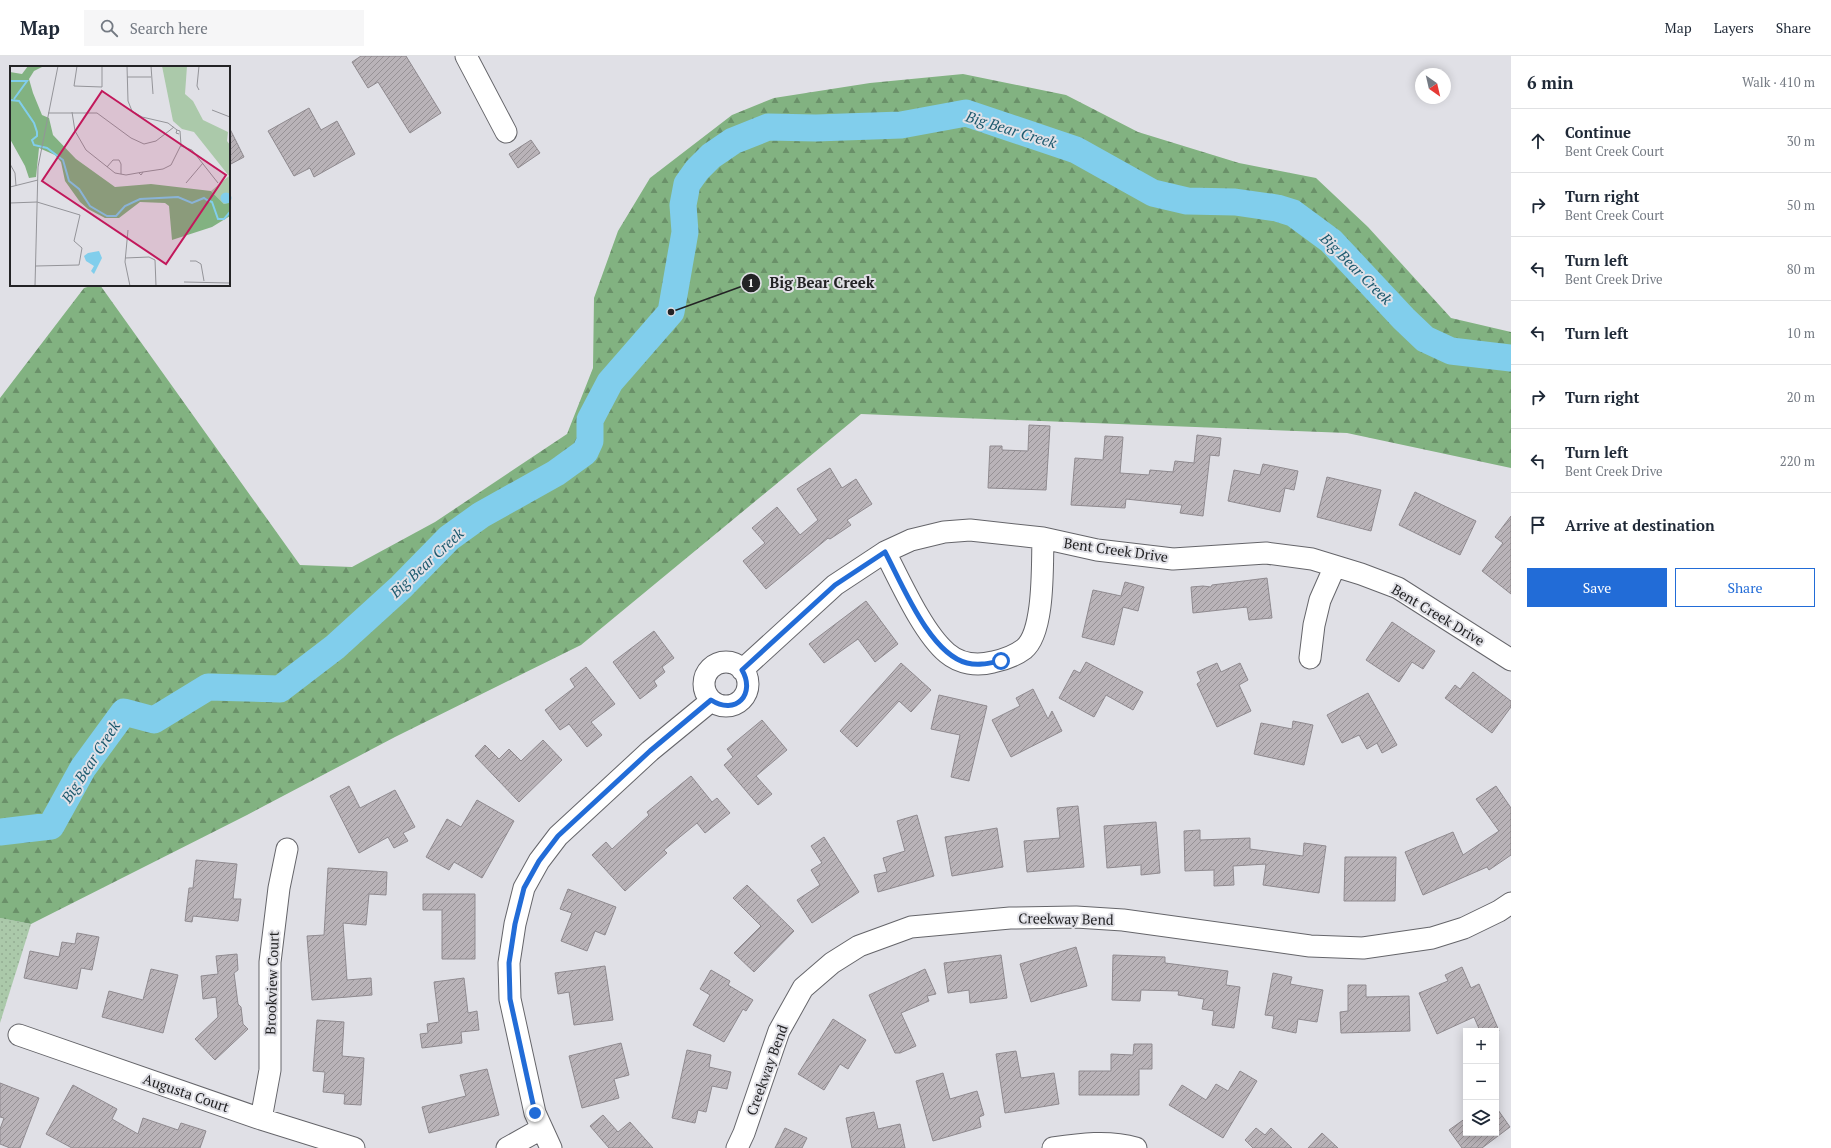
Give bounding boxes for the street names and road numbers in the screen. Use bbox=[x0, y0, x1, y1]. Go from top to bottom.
street label: Bent Creek Drive bbox=[1063, 533, 1169, 566]
street label: Bent Creek Drive bbox=[1388, 579, 1488, 650]
street label: Creekway Bend bbox=[1018, 908, 1114, 929]
street label: Brookview Court bbox=[260, 930, 283, 1035]
street label: Creekway Bend bbox=[741, 1022, 792, 1118]
street label: Augusta Court bbox=[141, 1069, 232, 1116]

